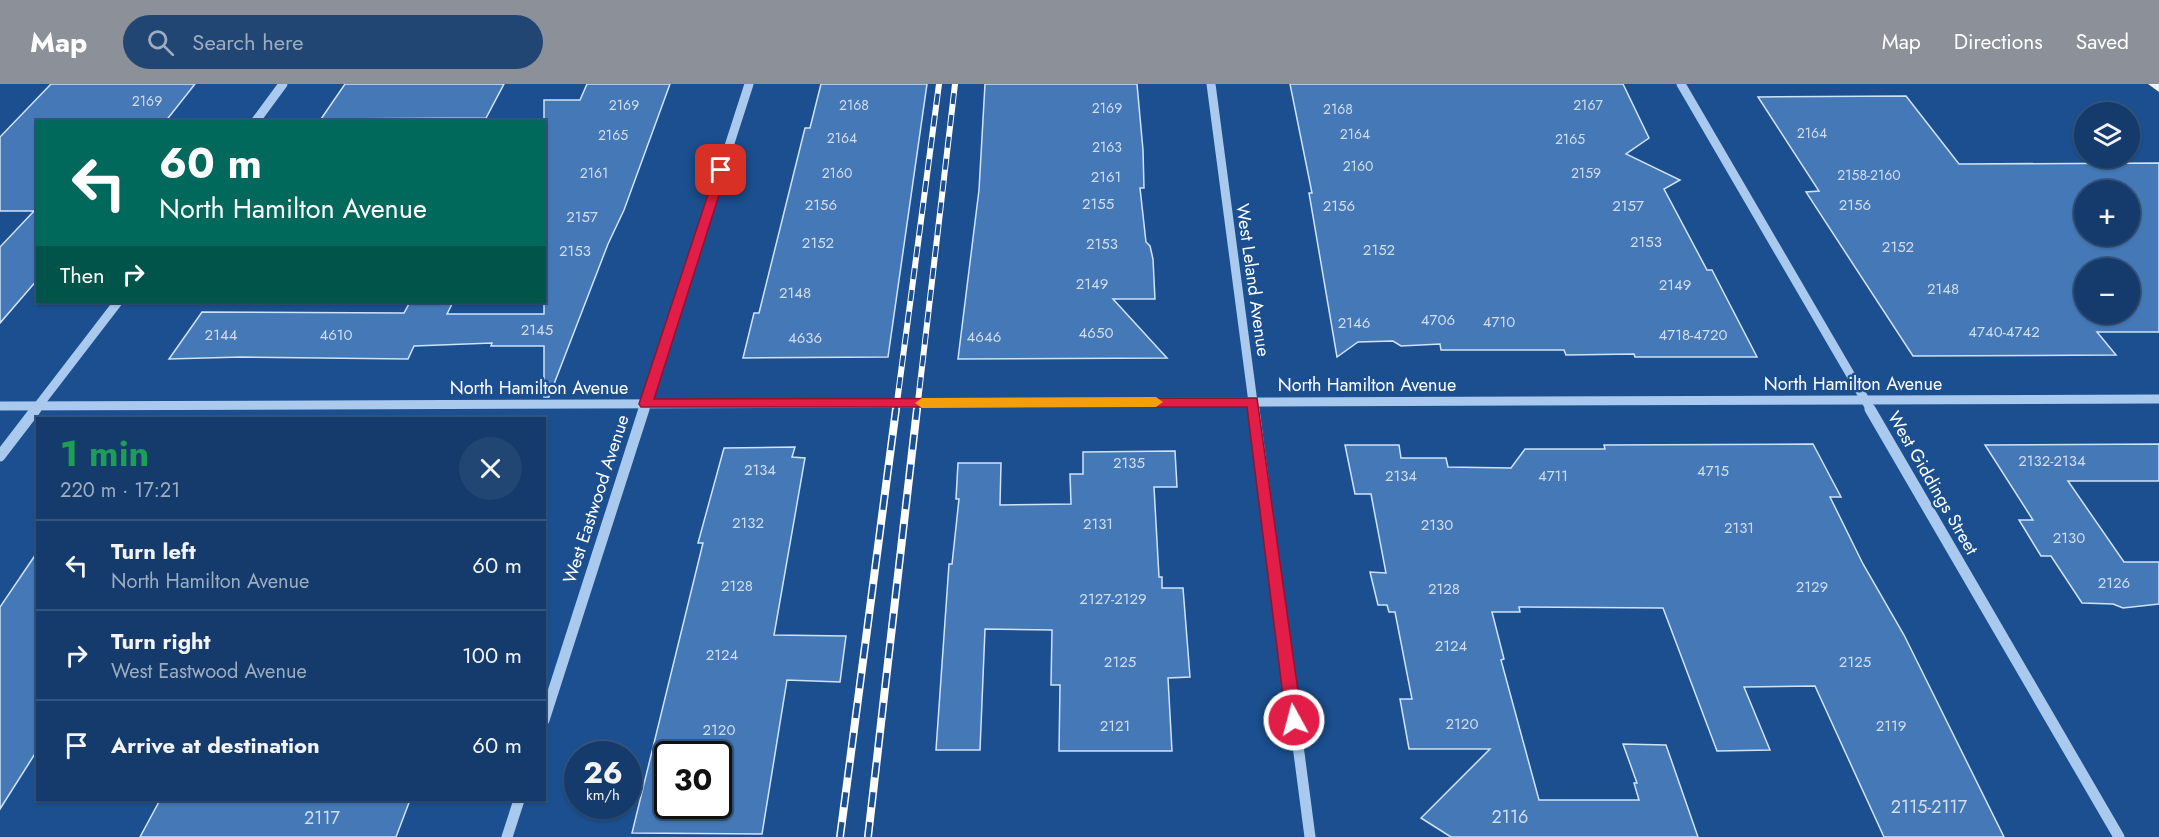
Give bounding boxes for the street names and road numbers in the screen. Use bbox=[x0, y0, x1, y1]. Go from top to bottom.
street label: West Leland Avenue bbox=[1229, 202, 1277, 358]
street label: North Hamilton Avenue bbox=[1764, 371, 1942, 397]
street label: North Hamilton Avenue bbox=[1278, 372, 1456, 398]
street label: North Hamilton Avenue bbox=[450, 375, 628, 401]
street label: West Giddings Street bbox=[1881, 406, 1985, 560]
street label: West Eastwood Avenue bbox=[556, 411, 636, 587]

